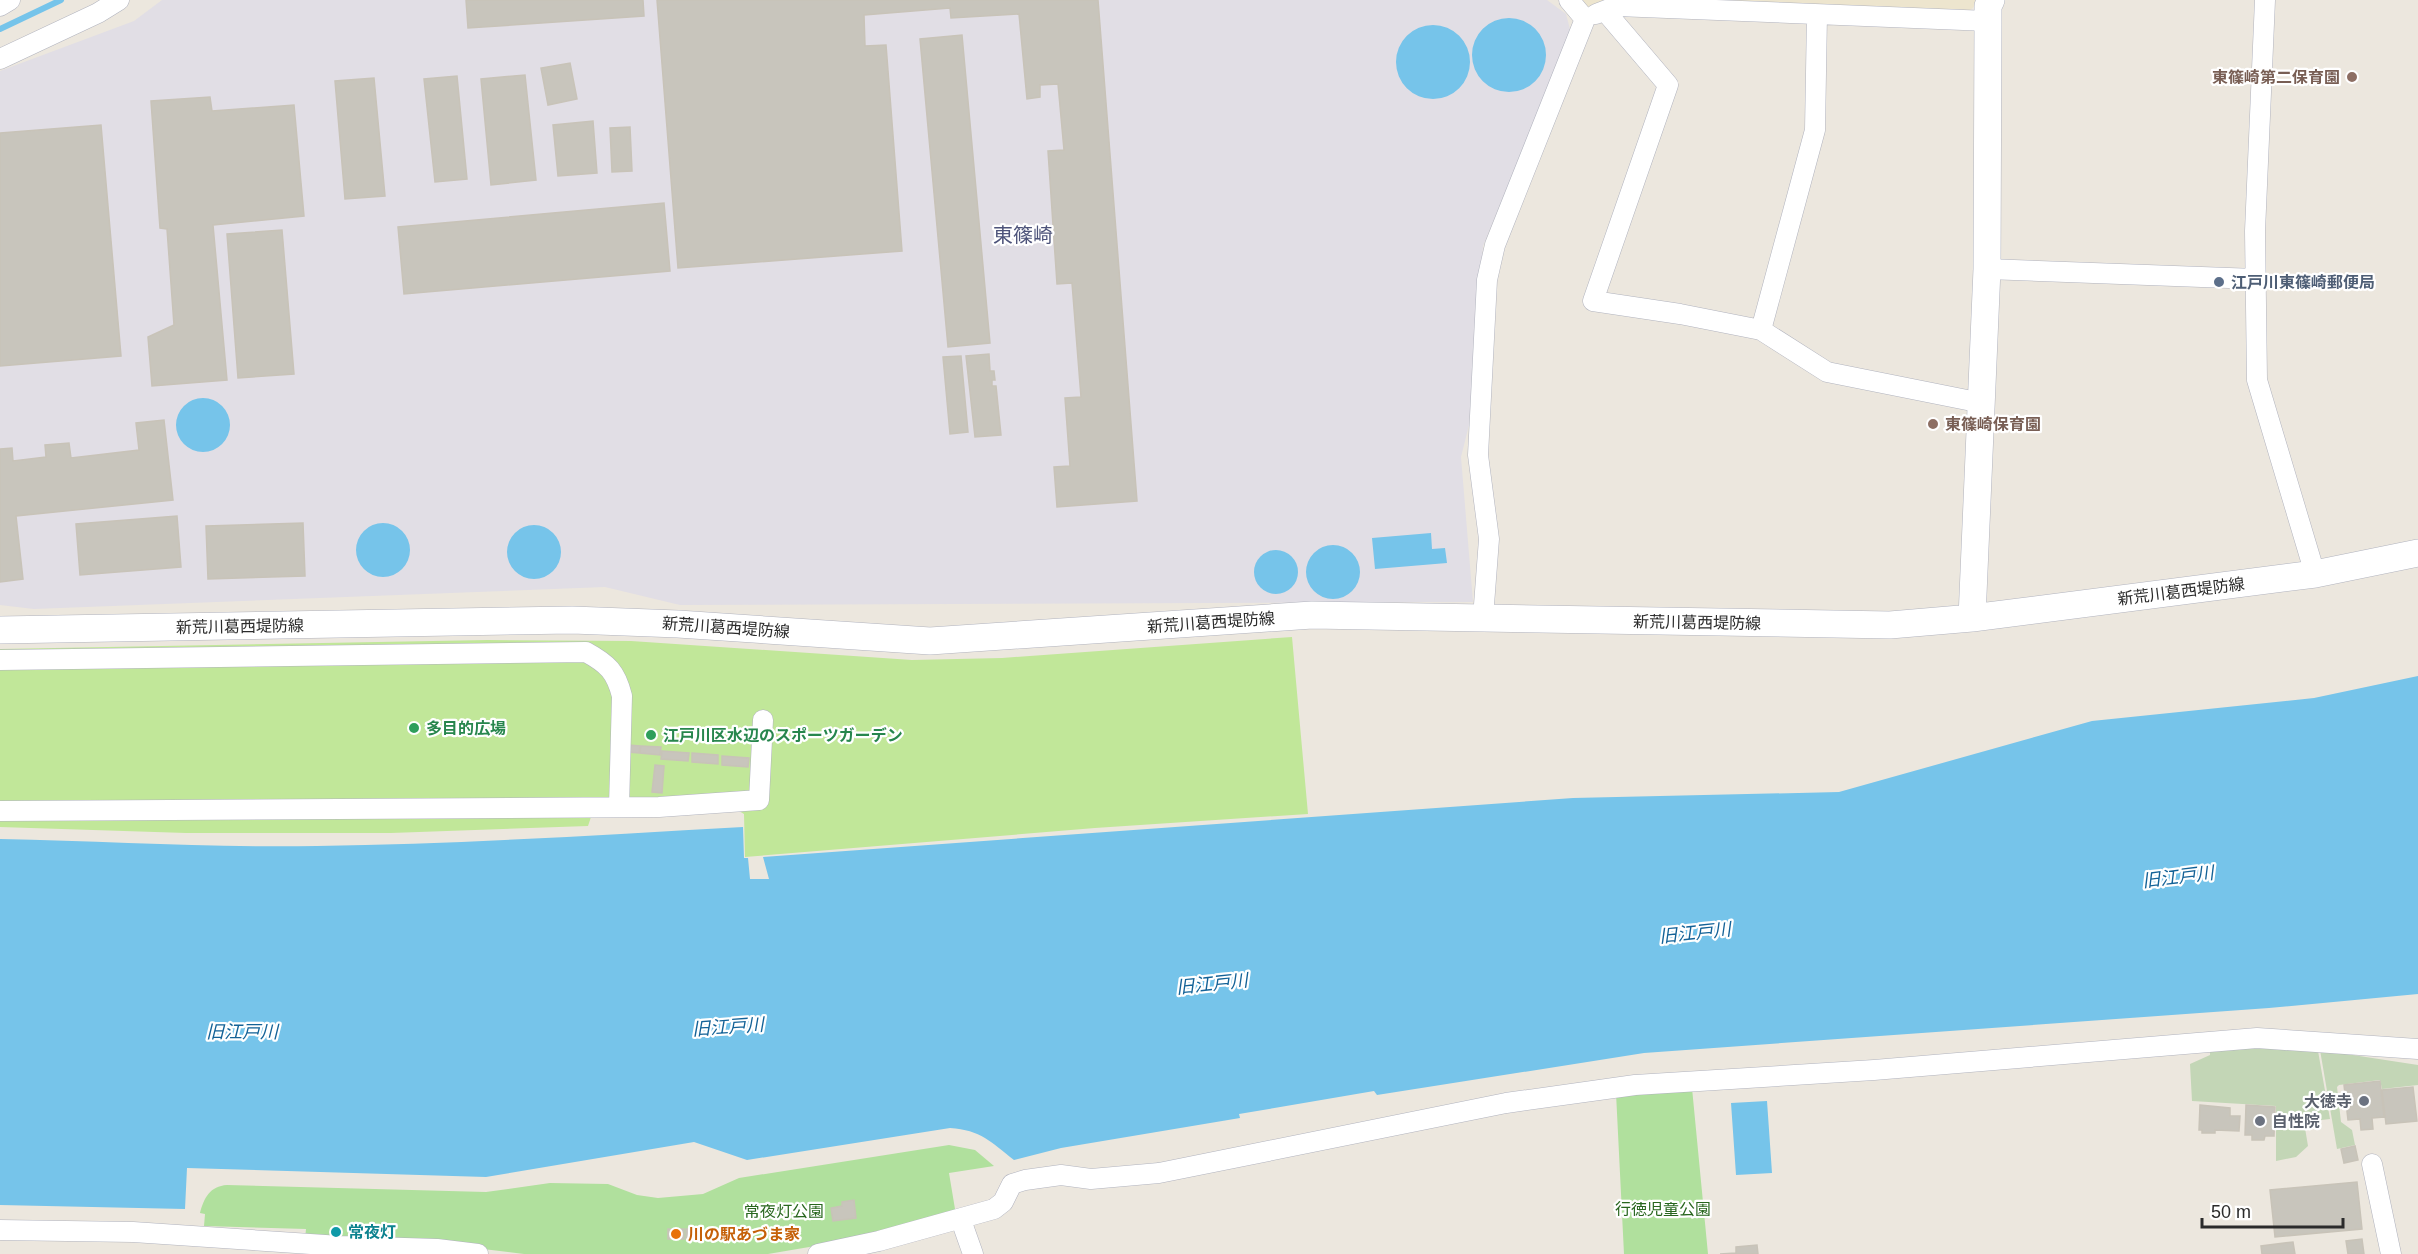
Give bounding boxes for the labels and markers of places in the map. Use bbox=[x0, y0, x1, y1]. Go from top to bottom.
place label: 東篠崎第二保育園 bbox=[2212, 69, 2340, 86]
marker: 東篠崎第二保育園 bbox=[2345, 70, 2359, 84]
place label: 江戸川東篠崎郵便局 bbox=[2231, 274, 2375, 291]
marker: 江戸川東篠崎郵便局 bbox=[2212, 275, 2226, 289]
place label: 東篠崎保育園 bbox=[1945, 416, 2041, 433]
marker: 東篠崎保育園 bbox=[1926, 417, 1940, 431]
place label: 多目的広場 bbox=[426, 720, 506, 737]
marker: 多目的広場 bbox=[407, 721, 421, 735]
place label: 江戸川区水辺のスポーツガーデン bbox=[663, 727, 903, 744]
marker: 江戸川区水辺のスポーツガーデン bbox=[644, 728, 658, 742]
place label: 大徳寺 bbox=[2304, 1093, 2352, 1110]
marker: 大徳寺 bbox=[2357, 1094, 2371, 1108]
place label: 自性院 bbox=[2272, 1113, 2320, 1130]
marker: 自性院 bbox=[2253, 1114, 2267, 1128]
place label: 常夜灯 bbox=[348, 1224, 396, 1241]
marker: 常夜灯 bbox=[329, 1225, 343, 1239]
place label: 川の駅あづま家 bbox=[688, 1226, 800, 1243]
marker: 川の駅あづま家 bbox=[669, 1227, 683, 1241]

